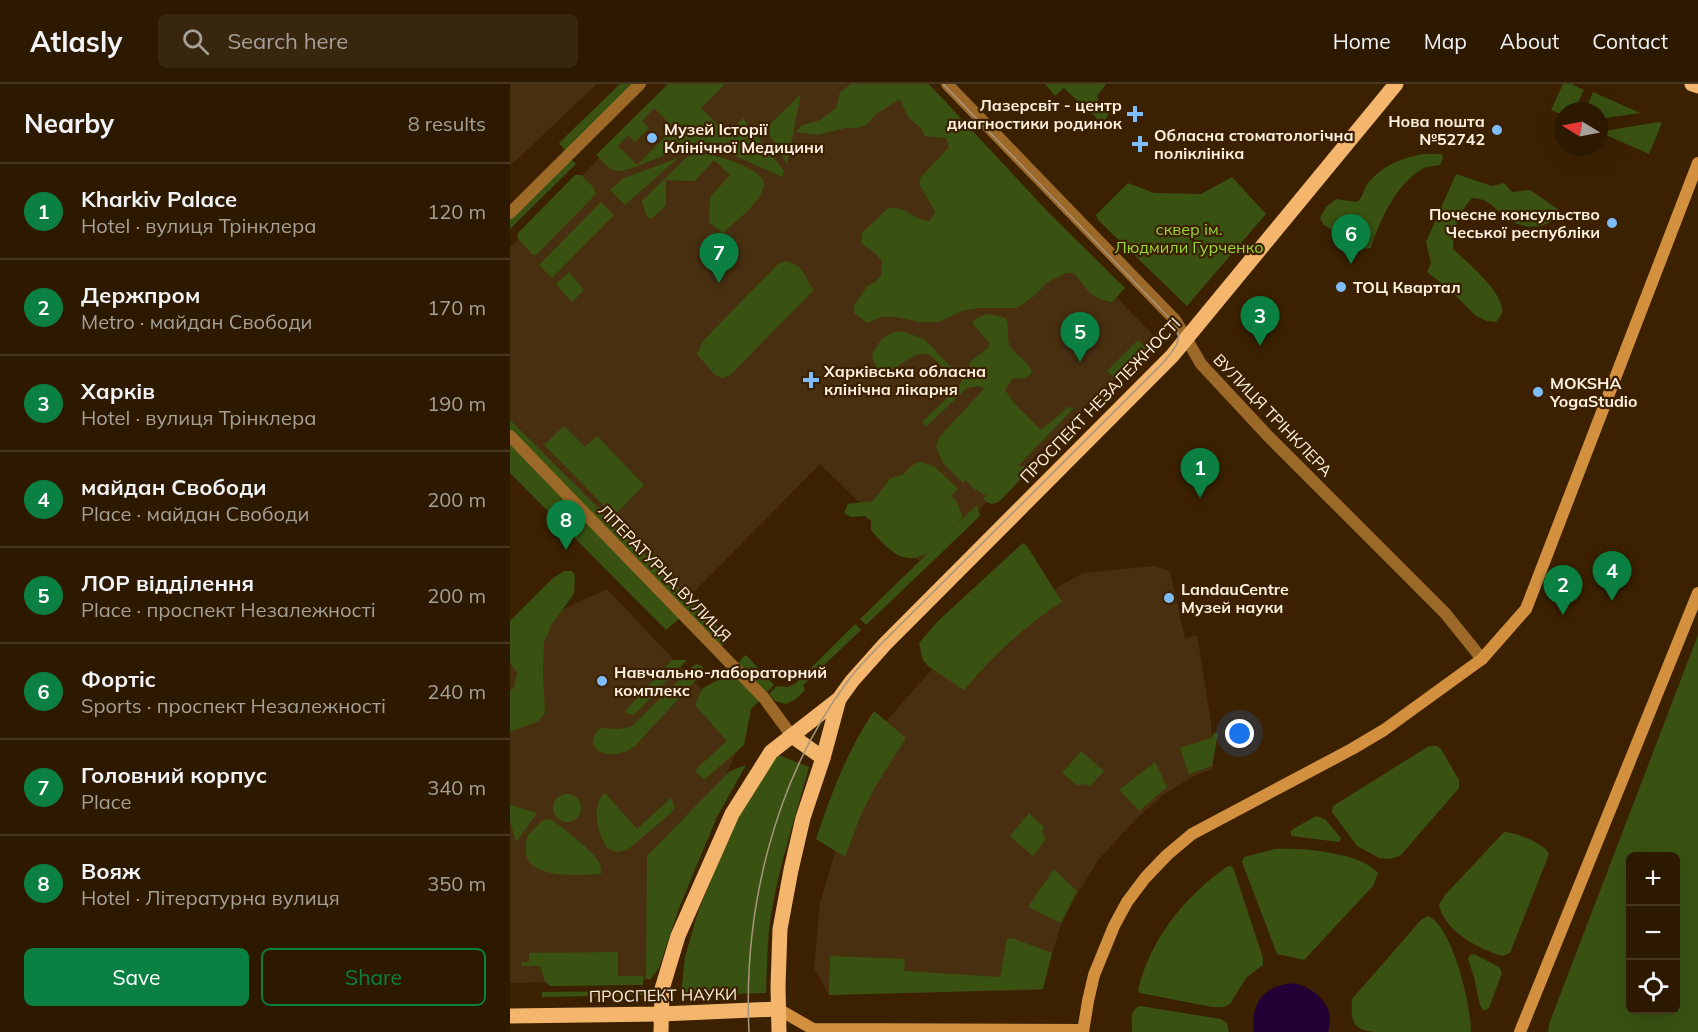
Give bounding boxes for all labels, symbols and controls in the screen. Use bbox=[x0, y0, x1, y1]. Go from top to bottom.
search box bbox=[158, 14, 578, 68]
text: Atlasly bbox=[30, 24, 122, 59]
icon: search bbox=[179, 25, 212, 58]
text: Search here bbox=[227, 27, 348, 55]
text: Home bbox=[1333, 28, 1391, 54]
text: Map bbox=[1424, 28, 1467, 54]
text: About bbox=[1500, 28, 1559, 54]
text: Contact bbox=[1592, 28, 1668, 54]
place label: Лазерсвіт - центр диагностики родинок bbox=[947, 95, 1123, 133]
north arrow bbox=[1554, 102, 1608, 156]
marker: Лазерсвіт - центр диагностики родинок bbox=[1126, 105, 1144, 123]
text: Nearby bbox=[24, 107, 114, 140]
text: 8 results bbox=[408, 111, 486, 136]
place label: Нова пошта №52742 bbox=[1388, 111, 1485, 149]
place label: Музей Історії Клінічної Медицини bbox=[664, 119, 824, 157]
marker: Нова пошта №52742 bbox=[1490, 123, 1504, 137]
place label: Обласна стоматологічна поліклініка bbox=[1154, 125, 1354, 163]
marker: Музей Історії Клінічної Медицини bbox=[645, 131, 659, 145]
marker: Обласна стоматологічна поліклініка bbox=[1131, 135, 1149, 153]
text: Kharkiv Palace bbox=[81, 185, 237, 213]
text: 1 bbox=[38, 199, 50, 224]
text: 120 m bbox=[427, 199, 486, 224]
place label: Почесне консульство Чеської республіки bbox=[1429, 204, 1600, 242]
text: Hotel · вулиця Трінклера bbox=[81, 213, 316, 238]
pin: 6 bbox=[1332, 214, 1370, 264]
marker: Почесне консульство Чеської республіки bbox=[1605, 216, 1619, 230]
park label: сквер ім. Людмили Гурченко bbox=[1114, 219, 1264, 257]
pin: 7 bbox=[700, 234, 738, 283]
place label: ТОЦ Квартал bbox=[1353, 277, 1461, 297]
marker: ТОЦ Квартал bbox=[1334, 280, 1348, 294]
text: Держпром bbox=[81, 281, 200, 309]
text: 2 bbox=[38, 295, 50, 320]
text: 170 m bbox=[427, 295, 486, 320]
pin: 3 bbox=[1240, 296, 1280, 346]
text: Metro · майдан Свободи bbox=[81, 309, 313, 334]
pin: 5 bbox=[1060, 312, 1100, 362]
street label: ПРОСПЕКТ НЕЗАЛЕЖНОСТІ bbox=[1016, 313, 1184, 487]
street label: ВУЛИЦЯ ТРІНКЛЕРА bbox=[1209, 350, 1337, 481]
place label: Харківська обласна клінічна лікарня bbox=[823, 361, 986, 399]
marker: Харківська обласна клінічна лікарня bbox=[802, 371, 820, 389]
place label: MOKSHA YogaStudio bbox=[1549, 373, 1638, 411]
text: Харків bbox=[81, 377, 155, 405]
marker: MOKSHA YogaStudio bbox=[1531, 385, 1545, 399]
text: 3 bbox=[38, 391, 50, 416]
text: 190 m bbox=[427, 391, 486, 416]
text: Hotel · вулиця Трінклера bbox=[81, 405, 316, 430]
pin: 1 bbox=[1180, 448, 1220, 498]
text: майдан Свободи bbox=[81, 473, 267, 501]
text: 4 bbox=[38, 487, 50, 512]
text: 200 m bbox=[427, 487, 486, 512]
pin: 8 bbox=[546, 500, 586, 550]
street label: ЛІТЕРАТУРНА ВУЛИЦЯ bbox=[594, 500, 736, 646]
text: Place · майдан Свободи bbox=[81, 501, 309, 526]
pin: 4 bbox=[1592, 552, 1632, 601]
pin: 2 bbox=[1544, 566, 1582, 615]
text: ЛОР відділення bbox=[81, 569, 254, 597]
place label: LandauCentre Музей науки bbox=[1181, 579, 1289, 617]
text: 5 bbox=[38, 583, 50, 608]
text: 200 m bbox=[427, 583, 486, 608]
marker: LandauCentre Музей науки bbox=[1162, 591, 1176, 605]
text: Place · проспект Незалежності bbox=[81, 597, 376, 622]
place label: Навчально-лабораторний комплекс bbox=[614, 662, 827, 700]
text: Фортiс bbox=[81, 665, 156, 693]
marker: Навчально-лабораторний комплекс bbox=[595, 674, 609, 688]
text: 6 bbox=[38, 679, 50, 704]
text: 240 m bbox=[427, 679, 486, 704]
text: Sports · проспект Незалежності bbox=[81, 693, 386, 718]
your location bbox=[1225, 719, 1254, 748]
text: Головний корпус bbox=[81, 761, 267, 789]
text: 7 bbox=[38, 775, 50, 800]
text: 340 m bbox=[427, 775, 486, 800]
text: Place bbox=[81, 789, 131, 814]
map controls bbox=[1626, 852, 1680, 1014]
button: + bbox=[1626, 852, 1680, 906]
text: Вояж bbox=[81, 857, 141, 885]
text: 8 bbox=[38, 871, 50, 896]
text: 350 m bbox=[427, 871, 486, 896]
text: Hotel · Літературна вулиця bbox=[81, 885, 340, 910]
button: − bbox=[1626, 906, 1680, 960]
button: Save bbox=[24, 948, 249, 1006]
button: Share bbox=[261, 948, 486, 1006]
button: locate bbox=[1626, 960, 1680, 1014]
street label: ПРОСПЕКТ НАУКИ bbox=[589, 984, 737, 1006]

